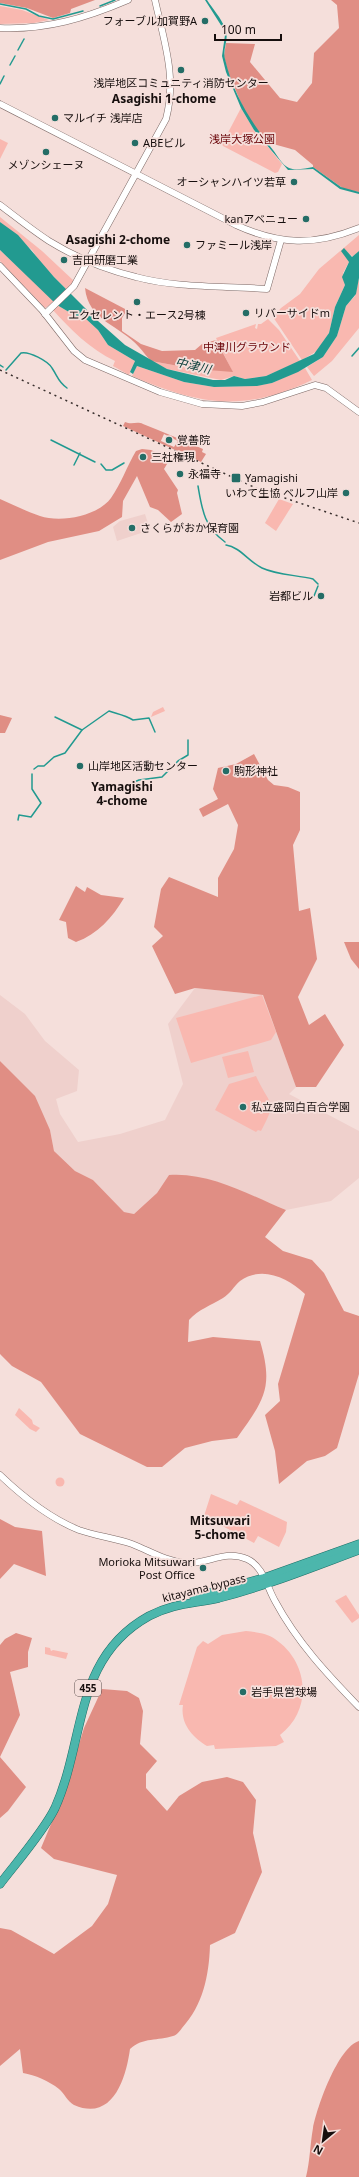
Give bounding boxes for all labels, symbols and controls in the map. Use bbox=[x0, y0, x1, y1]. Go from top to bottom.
place label: フォーブル加賀野A bbox=[103, 13, 198, 28]
marker: フォーブル加賀野A bbox=[200, 16, 210, 26]
scale bar bbox=[215, 16, 281, 42]
text: 100 m bbox=[221, 21, 256, 38]
marker: 浅岸地区コミュニティ消防センター bbox=[176, 65, 186, 75]
place label: 浅岸地区コミュニティ消防センター bbox=[93, 75, 269, 90]
district label: Asagishi 1-chome bbox=[112, 90, 216, 107]
place label: マルイチ 浅岸店 bbox=[63, 110, 143, 125]
marker: マルイチ 浅岸店 bbox=[50, 113, 60, 123]
park label: 浅岸大塚公園 bbox=[209, 131, 275, 146]
place label: ABEビル bbox=[143, 135, 185, 150]
marker: ABEビル bbox=[130, 138, 140, 148]
marker: メゾンシェーヌ bbox=[41, 147, 51, 157]
place label: メゾンシェーヌ bbox=[8, 157, 85, 172]
place label: オーシャンハイツ若草 bbox=[176, 174, 286, 189]
marker: オーシャンハイツ若草 bbox=[289, 177, 299, 187]
place label: kanアベニュー bbox=[224, 211, 298, 226]
marker: kanアベニュー bbox=[301, 214, 311, 224]
district label: Asagishi 2-chome bbox=[66, 231, 170, 248]
place label: ファミール浅岸 bbox=[195, 237, 272, 252]
marker: ファミール浅岸 bbox=[182, 240, 192, 250]
place label: 吉田研磨工業 bbox=[72, 252, 138, 267]
marker: 吉田研磨工業 bbox=[59, 255, 69, 265]
marker: エクセレント・エース2号棟 bbox=[132, 297, 142, 307]
place label: リバーサイドm bbox=[254, 305, 330, 320]
place label: エクセレント・エース2号棟 bbox=[68, 307, 206, 322]
marker: リバーサイドm bbox=[241, 308, 251, 318]
park label: 中津川グラウンド bbox=[203, 339, 291, 354]
water label: 中津川 bbox=[174, 353, 215, 378]
place label: 覚善院 bbox=[177, 432, 210, 447]
marker: 覚善院 bbox=[164, 435, 174, 445]
place label: 三社権現 bbox=[151, 449, 195, 464]
marker: 三社権現 bbox=[138, 452, 148, 462]
place label: 永福寺 bbox=[188, 466, 221, 481]
marker: 永福寺 bbox=[175, 469, 185, 479]
place label: Yamagishi bbox=[245, 470, 298, 485]
marker: Yamagishi bbox=[230, 472, 242, 484]
place label: いわて生協 ベルフ山岸 bbox=[225, 485, 338, 500]
marker: いわて生協 ベルフ山岸 bbox=[341, 488, 351, 498]
place label: さくらがおか保育園 bbox=[140, 520, 239, 535]
marker: さくらがおか保育園 bbox=[127, 523, 137, 533]
place label: 岩都ビル bbox=[269, 588, 313, 603]
marker: 岩都ビル bbox=[316, 591, 326, 601]
place label: 山岸地区活動センター bbox=[88, 758, 198, 773]
marker: 山岸地区活動センター bbox=[75, 761, 85, 771]
place label: 駒形神社 bbox=[234, 763, 278, 778]
marker: 駒形神社 bbox=[221, 766, 231, 776]
district label: Yamagishi 4-chome bbox=[91, 778, 153, 809]
place label: 私立盛岡白百合学園 bbox=[251, 1099, 350, 1114]
marker: 私立盛岡白百合学園 bbox=[238, 1102, 248, 1112]
district label: Mitsuwari 5-chome bbox=[190, 1512, 250, 1543]
place label: Morioka Mitsuwari Post Office bbox=[98, 1554, 195, 1582]
marker: Morioka Mitsuwari Post Office bbox=[198, 1563, 208, 1573]
street label: kitayama bypass bbox=[161, 1570, 247, 1605]
road number: 455 bbox=[75, 1680, 101, 1696]
place label: 岩手県営球場 bbox=[251, 1684, 317, 1699]
marker: 岩手県営球場 bbox=[238, 1687, 248, 1697]
north arrow bbox=[303, 2121, 343, 2161]
text: N bbox=[310, 2141, 325, 2159]

